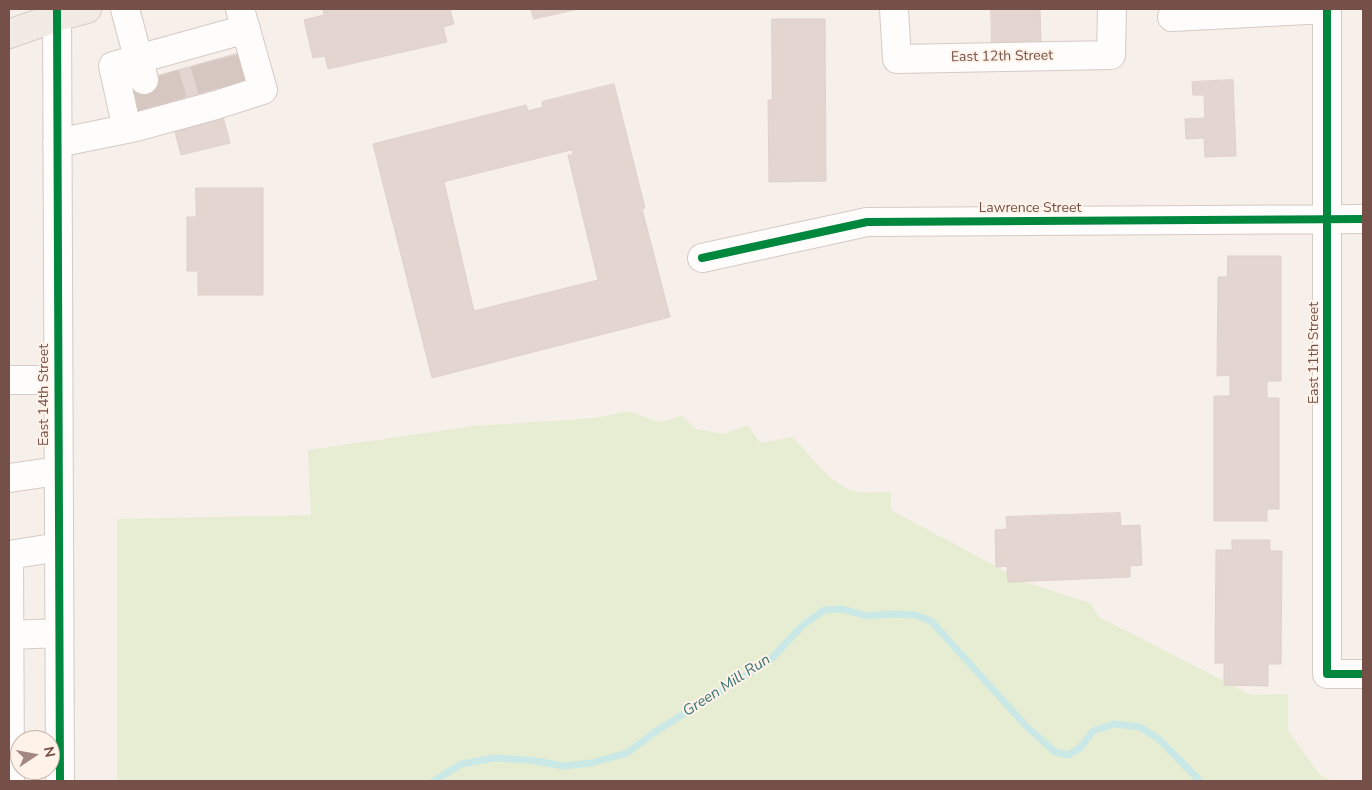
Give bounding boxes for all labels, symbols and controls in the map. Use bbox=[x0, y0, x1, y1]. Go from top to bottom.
street label: East 12th Street bbox=[951, 48, 1053, 66]
street label: Lawrence Street bbox=[979, 201, 1081, 217]
street label: East 11th Street bbox=[1307, 302, 1323, 404]
street label: East 14th Street bbox=[37, 344, 53, 446]
water label: Green Mill Run bbox=[680, 651, 774, 721]
north arrow bbox=[10, 730, 60, 780]
text: N bbox=[39, 745, 60, 759]

